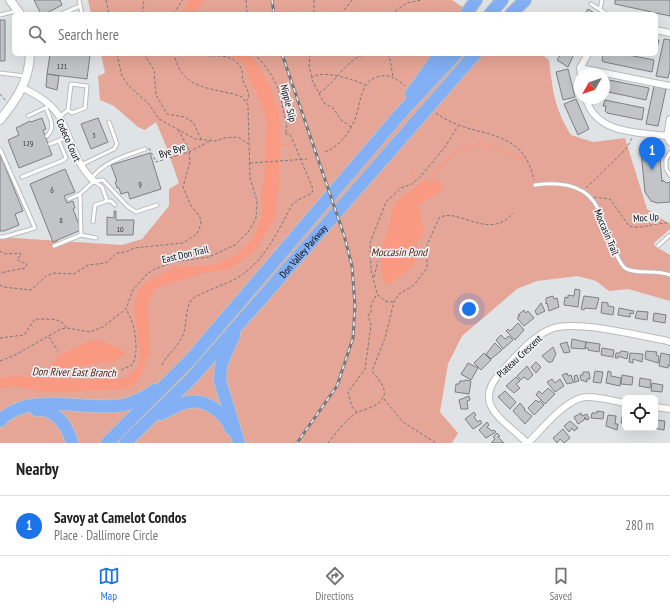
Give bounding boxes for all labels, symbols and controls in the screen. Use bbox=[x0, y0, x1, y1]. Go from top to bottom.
search box bbox=[12, 12, 658, 56]
icon: search bbox=[26, 23, 48, 45]
text: Search here bbox=[58, 25, 119, 44]
house number: 121 bbox=[57, 61, 68, 71]
north arrow bbox=[574, 68, 610, 104]
street label: Nipple Slip bbox=[278, 83, 299, 123]
street label: Codeco Court bbox=[53, 117, 84, 164]
house number: 5 bbox=[92, 130, 96, 140]
pin: 1 bbox=[639, 137, 665, 170]
house number: 129 bbox=[23, 138, 34, 148]
street label: Bye Bye bbox=[157, 140, 187, 161]
house number: 9 bbox=[138, 179, 142, 189]
house number: 6 bbox=[50, 185, 54, 195]
street label: Moccasin Trail bbox=[591, 207, 622, 258]
street label: Moc Up bbox=[633, 210, 659, 225]
house number: 8 bbox=[59, 215, 63, 225]
street label: Don Valley Parkway bbox=[276, 222, 330, 281]
house number: 10 bbox=[116, 224, 124, 234]
street label: East Don Trail bbox=[161, 243, 210, 266]
water label: Moccasin Pond bbox=[371, 245, 429, 259]
your location bbox=[459, 299, 479, 319]
street label: Plateau Crescent bbox=[494, 332, 545, 381]
water label: Don River East Branch bbox=[32, 364, 117, 380]
map controls bbox=[622, 395, 658, 431]
button: locate bbox=[622, 395, 658, 431]
text: Nearby bbox=[16, 458, 59, 480]
text: Savoy at Camelot Condos bbox=[54, 508, 187, 527]
text: 1 bbox=[26, 517, 32, 534]
text: 280 m bbox=[625, 517, 654, 534]
text: Place · Dallimore Circle bbox=[54, 527, 158, 544]
tab: Map bbox=[98, 565, 120, 603]
tab: Directions bbox=[316, 565, 354, 603]
tab: Saved bbox=[549, 565, 572, 603]

